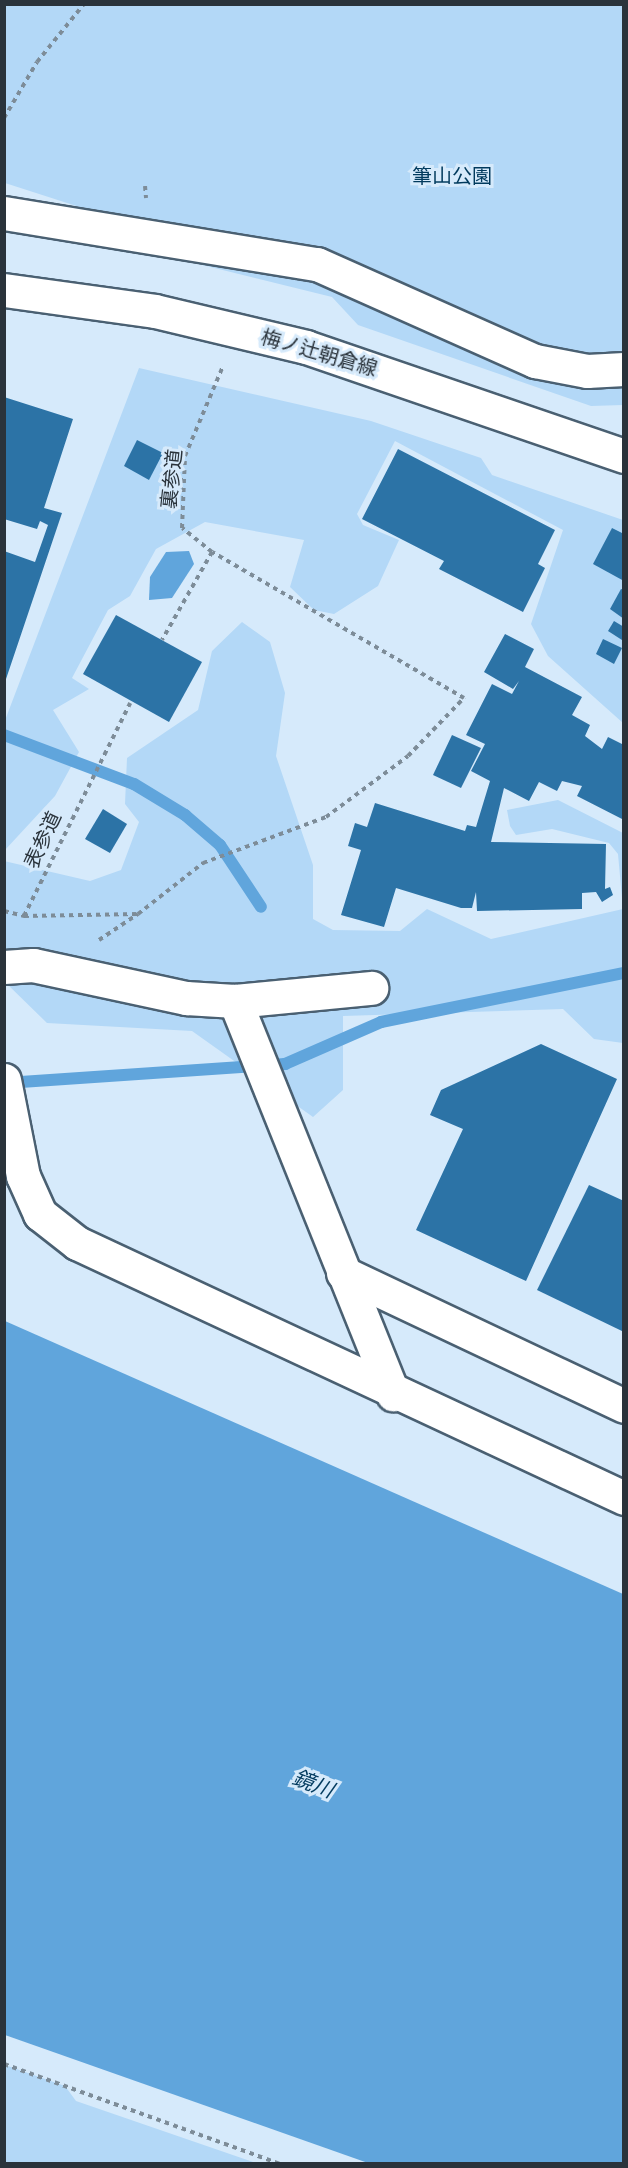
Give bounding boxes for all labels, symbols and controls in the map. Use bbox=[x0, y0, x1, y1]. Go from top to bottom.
park label: 筆山公園 bbox=[412, 164, 492, 188]
street label: 梅ノ辻朝倉線 bbox=[258, 325, 380, 381]
street label: 裏参道 bbox=[157, 448, 187, 510]
street label: 表参道 bbox=[19, 808, 67, 872]
water label: 鏡川 bbox=[289, 1765, 337, 1803]

